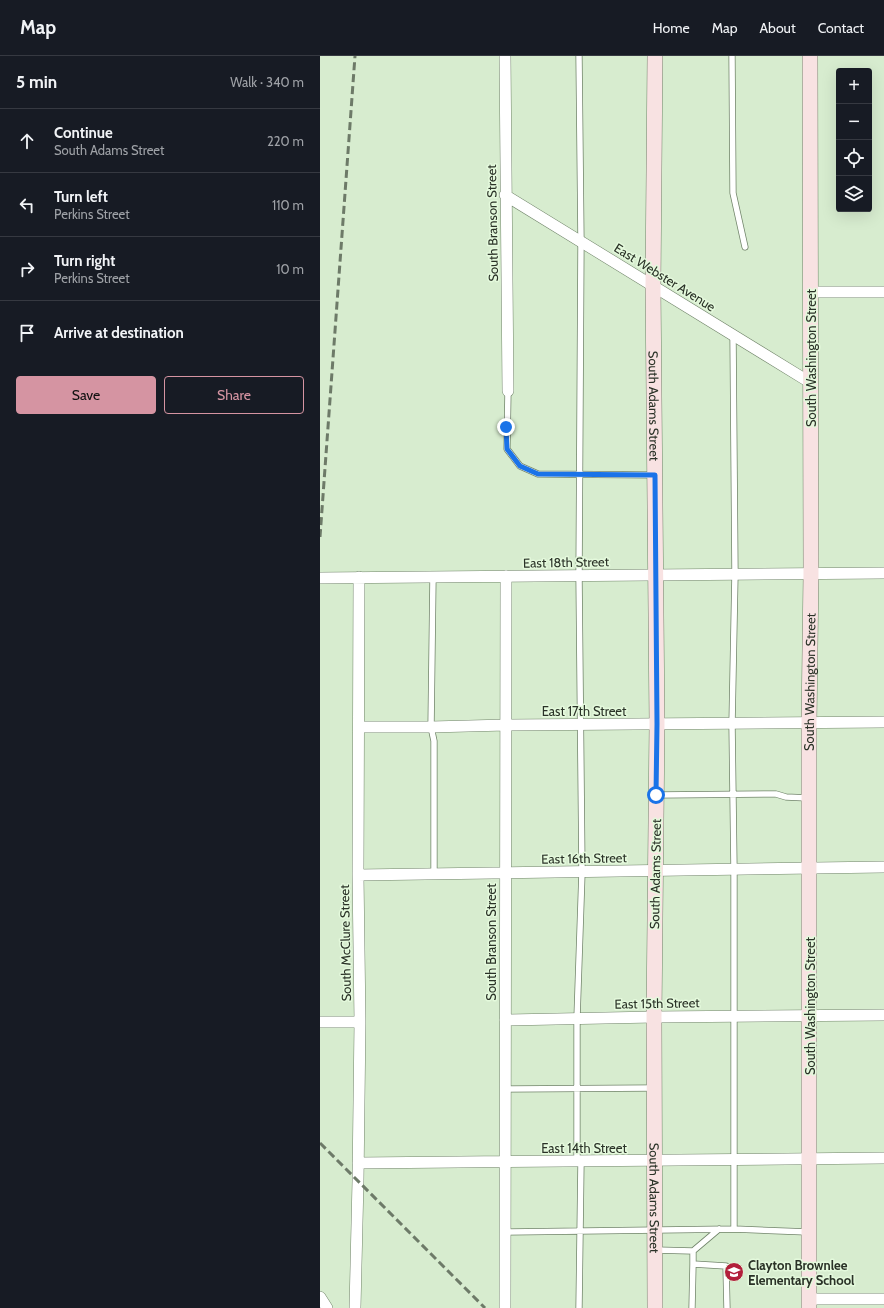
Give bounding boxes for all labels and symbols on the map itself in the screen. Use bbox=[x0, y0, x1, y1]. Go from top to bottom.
street label: South Branson Street bbox=[483, 164, 501, 282]
street label: East Webster Avenue bbox=[611, 239, 719, 315]
street label: South Washington Street bbox=[803, 288, 819, 427]
street label: South Adams Street bbox=[646, 351, 663, 462]
route end bbox=[497, 418, 515, 436]
street label: East 18th Street bbox=[523, 553, 610, 571]
street label: South Washington Street bbox=[801, 612, 818, 751]
street label: East 17th Street bbox=[542, 703, 627, 719]
route start bbox=[647, 786, 665, 804]
street label: South Adams Street bbox=[646, 818, 664, 929]
street label: East 16th Street bbox=[541, 849, 628, 867]
street label: South Branson Street bbox=[483, 883, 499, 1001]
street label: South McClure Street bbox=[336, 884, 354, 1002]
street label: South Washington Street bbox=[802, 936, 818, 1075]
street label: East 15th Street bbox=[614, 994, 700, 1012]
street label: East 14th Street bbox=[541, 1140, 627, 1156]
street label: South Adams Street bbox=[646, 1143, 663, 1254]
place label: Clayton Brownlee Elementary School bbox=[748, 1257, 855, 1288]
school or university icon: Clayton Brownlee Elementary School bbox=[723, 1261, 745, 1283]

